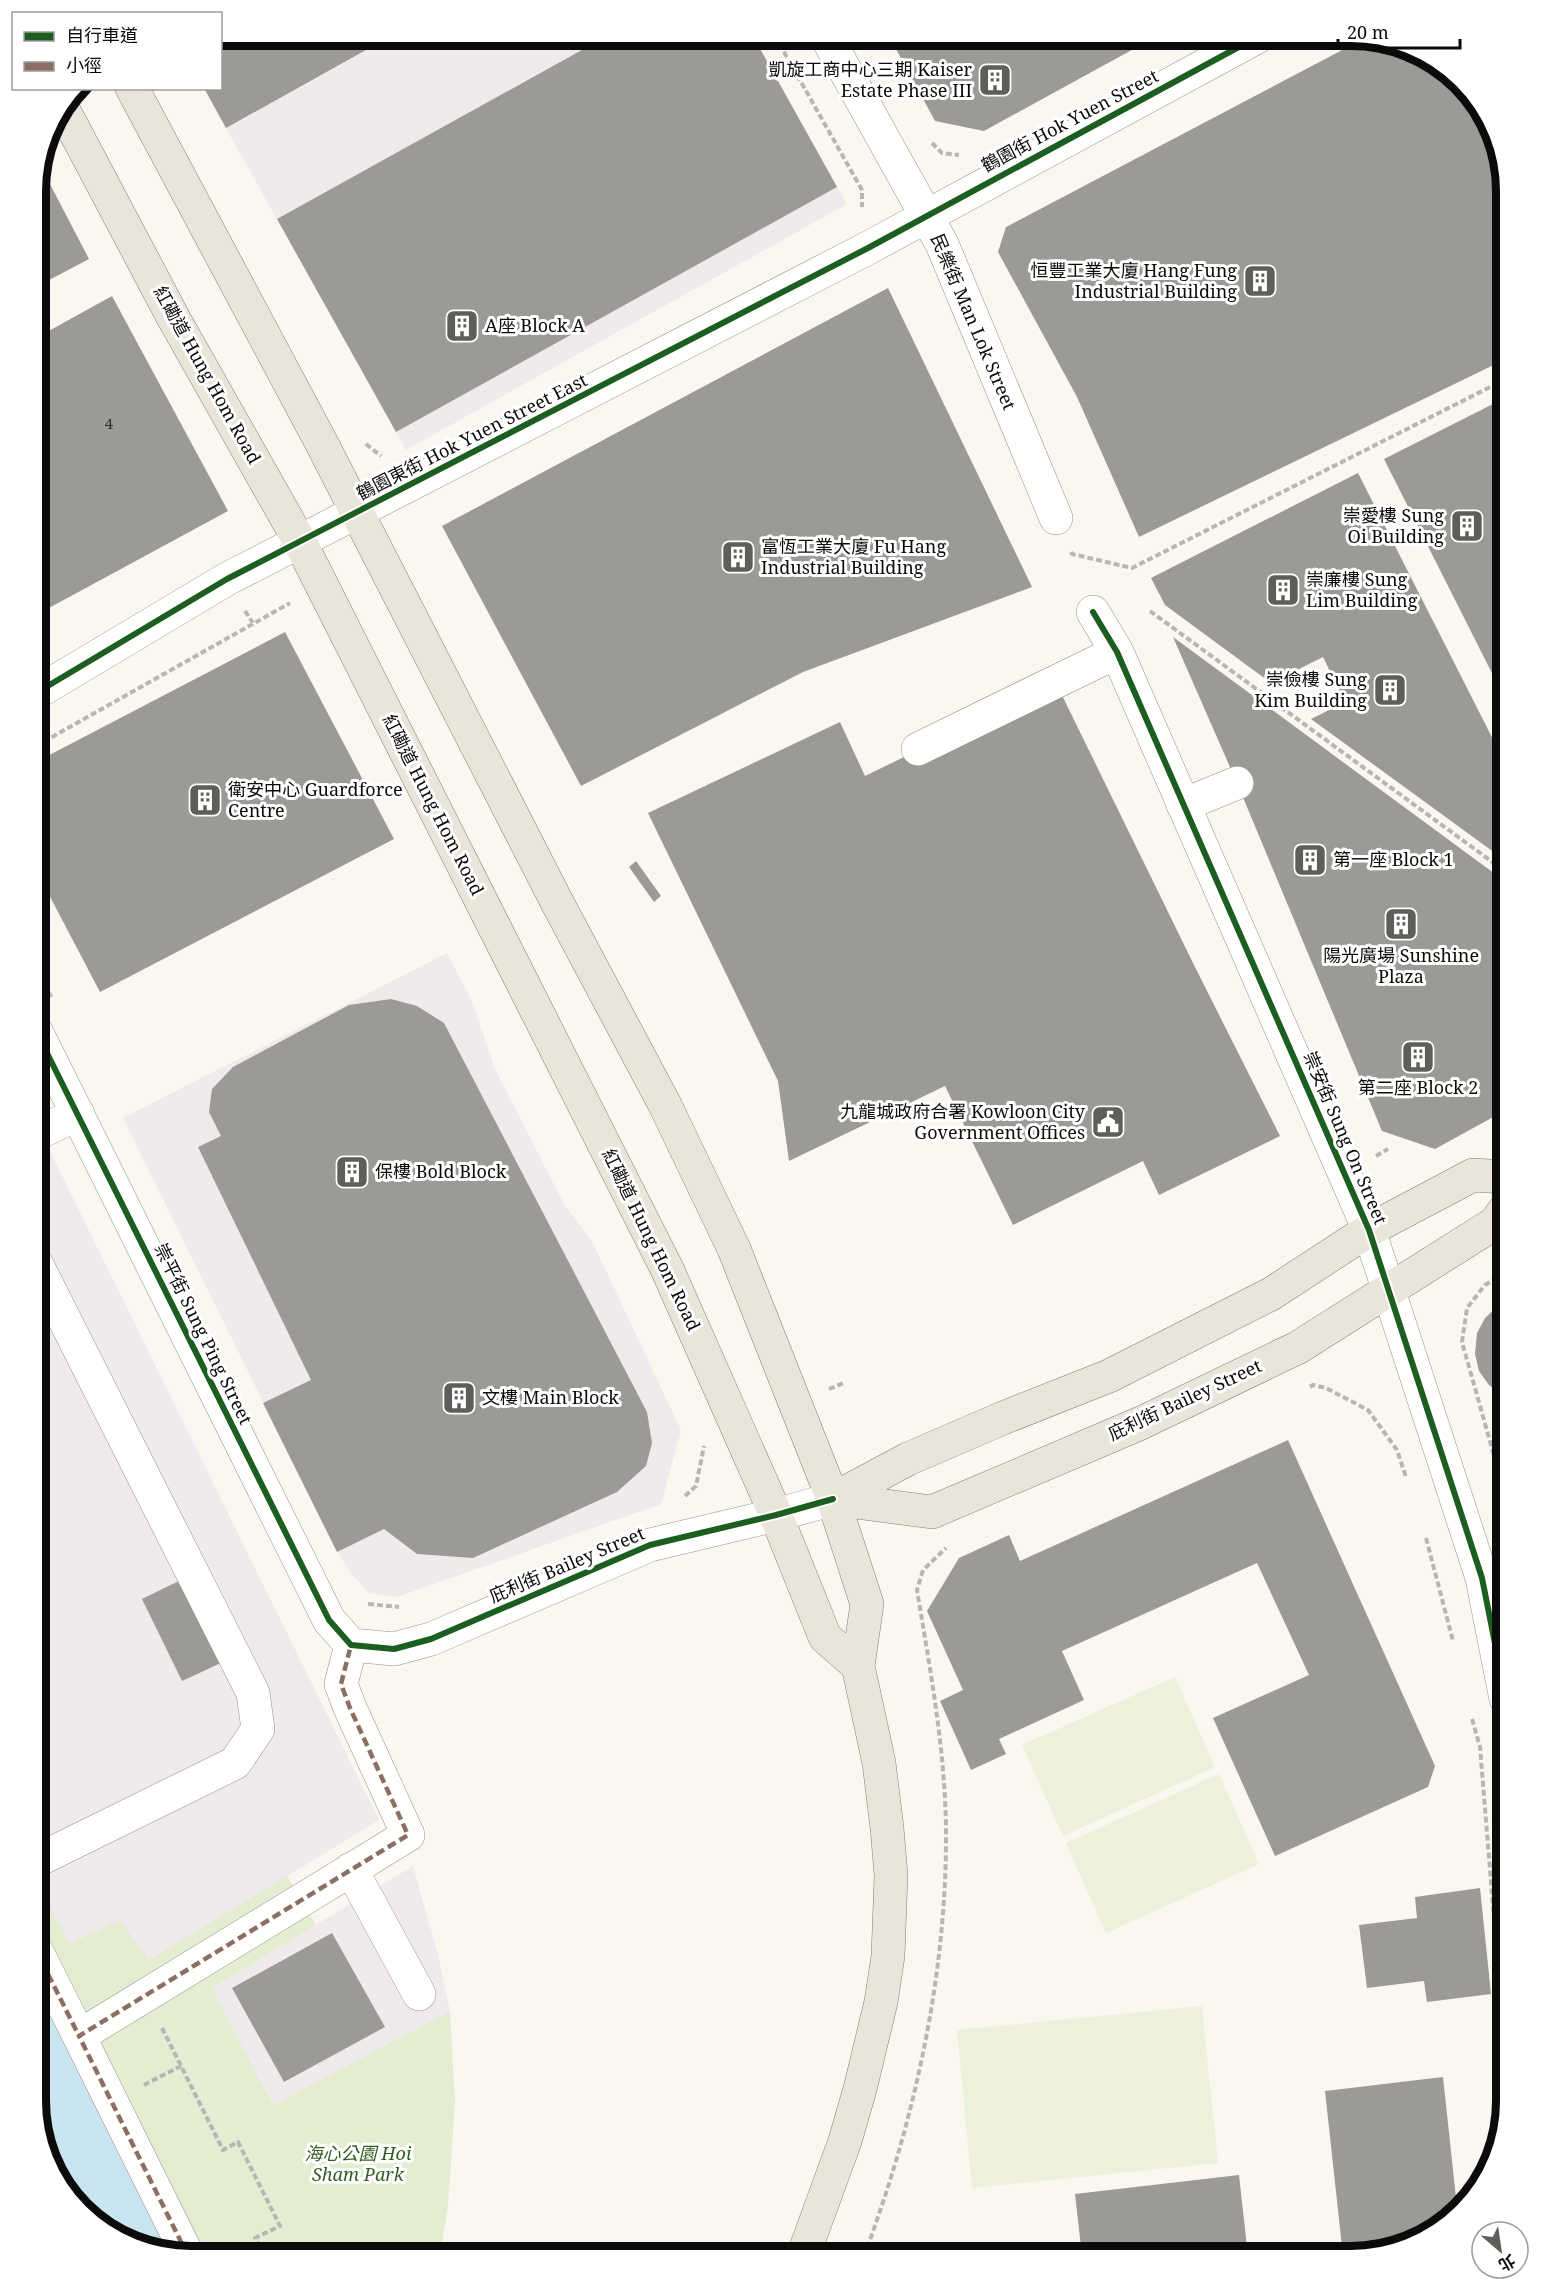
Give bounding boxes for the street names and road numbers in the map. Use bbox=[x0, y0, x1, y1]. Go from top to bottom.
street label: 鶴園街 Hok Yuen Street bbox=[977, 63, 1162, 177]
street label: 民樂街 Man Lok Street bbox=[926, 230, 1022, 413]
street label: 紅磡道 Hung Hom Road bbox=[149, 281, 267, 468]
street label: 鶴園東街 Hok Yuen Street East bbox=[352, 367, 591, 505]
street label: 紅磡道 Hung Hom Road bbox=[378, 710, 490, 899]
street label: 崇安街 Sung On Street bbox=[1299, 1047, 1393, 1228]
street label: 紅磡道 Hung Hom Road bbox=[597, 1144, 707, 1335]
street label: 崇平街 Sung Ping Street bbox=[150, 1239, 258, 1428]
street label: 庇利街 Bailey Street bbox=[1104, 1353, 1265, 1445]
street label: 庇利街 Bailey Street bbox=[485, 1520, 648, 1608]

